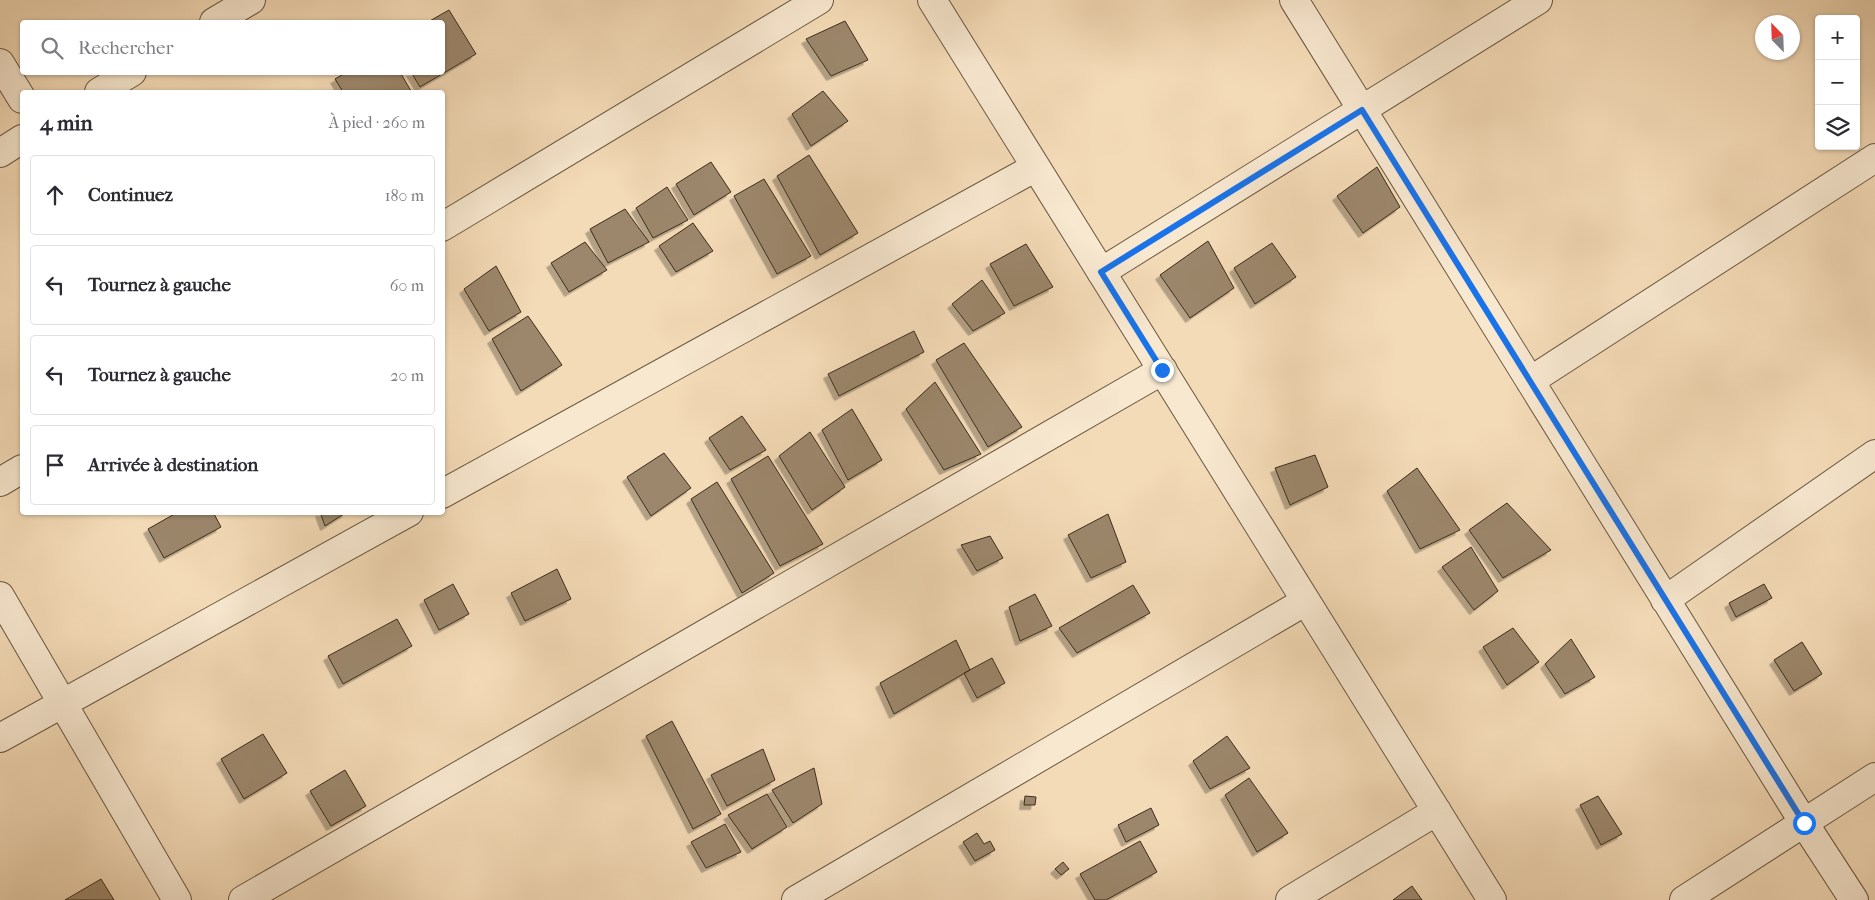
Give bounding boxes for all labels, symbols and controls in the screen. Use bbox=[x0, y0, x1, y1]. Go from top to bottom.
north arrow bbox=[1755, 15, 1800, 60]
map controls bbox=[1815, 15, 1860, 150]
button: + bbox=[1815, 15, 1860, 60]
search box bbox=[20, 20, 445, 75]
icon: search bbox=[38, 34, 66, 62]
text: Rechercher bbox=[78, 37, 174, 59]
button: − bbox=[1815, 60, 1860, 105]
button: layers bbox=[1815, 105, 1860, 150]
text: 4 min bbox=[40, 111, 93, 135]
text: À pied · 260 m bbox=[329, 113, 425, 132]
icon: ahead bbox=[41, 181, 69, 209]
text: Continuez bbox=[88, 184, 173, 206]
text: 180 m bbox=[385, 186, 424, 205]
icon: left bbox=[41, 271, 69, 299]
text: Tournez à gauche bbox=[88, 274, 231, 296]
text: 60 m bbox=[390, 276, 424, 295]
route end bbox=[1151, 359, 1174, 382]
icon: left bbox=[41, 361, 69, 389]
text: Tournez à gauche bbox=[88, 364, 231, 386]
text: 20 m bbox=[390, 366, 424, 385]
icon: arrive bbox=[41, 451, 69, 479]
text: Arrivée à destination bbox=[88, 454, 258, 476]
route start bbox=[1793, 812, 1816, 835]

